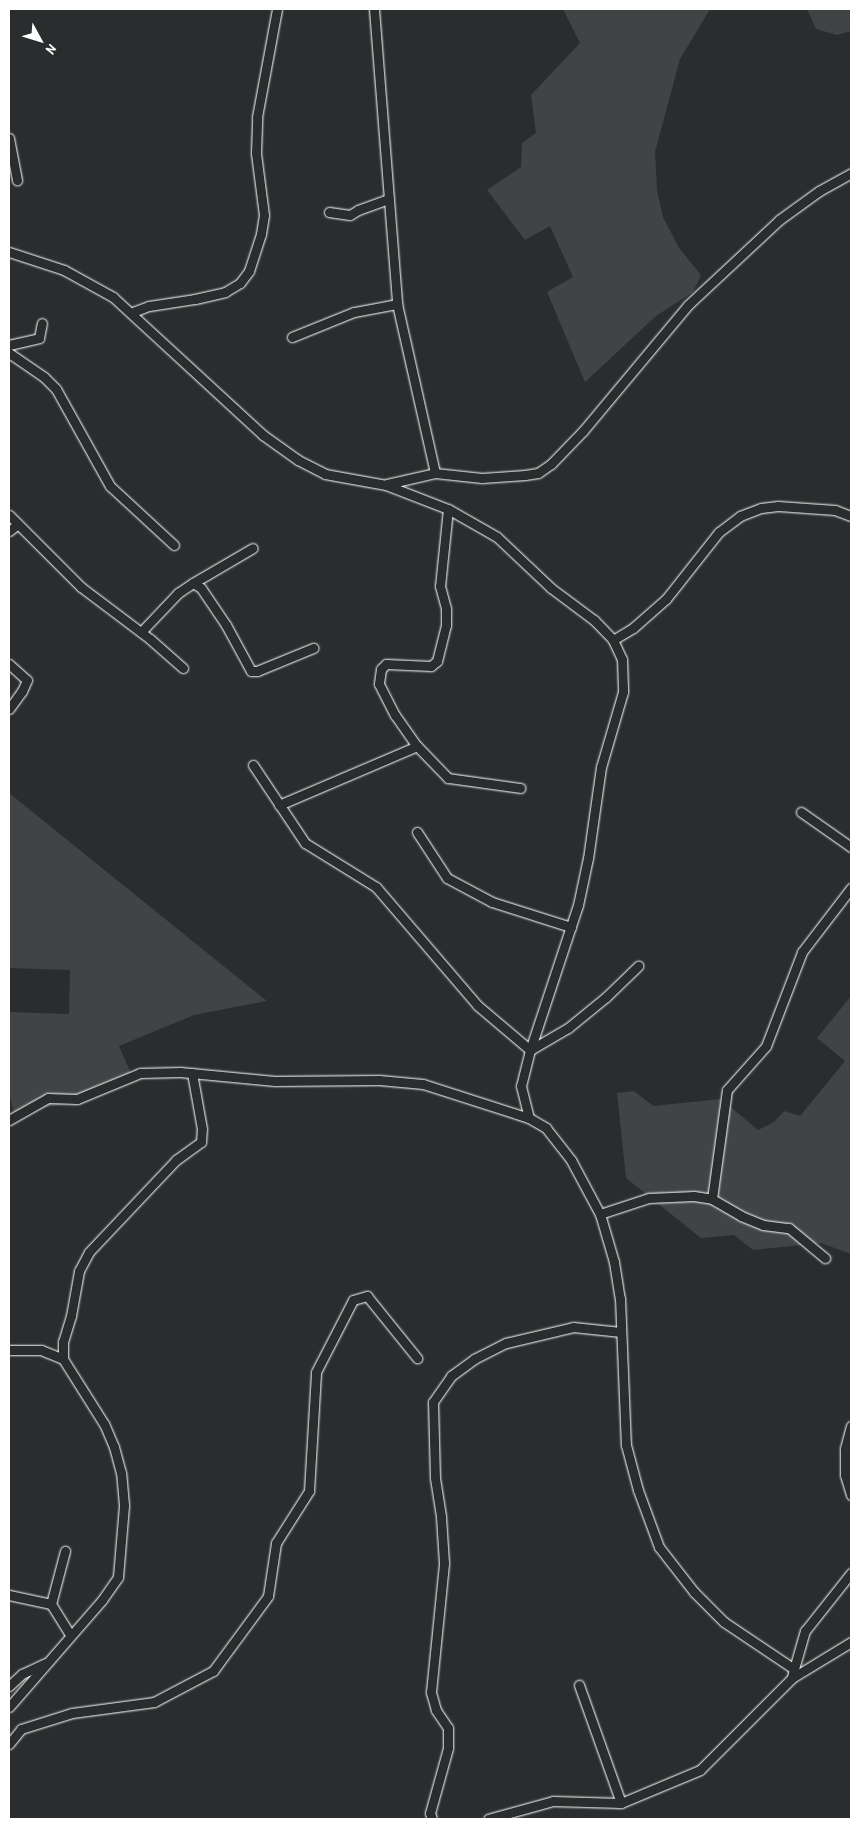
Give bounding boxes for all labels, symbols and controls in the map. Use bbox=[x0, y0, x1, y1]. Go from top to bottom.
north arrow bbox=[15, 15, 65, 65]
text: N bbox=[42, 41, 62, 59]

